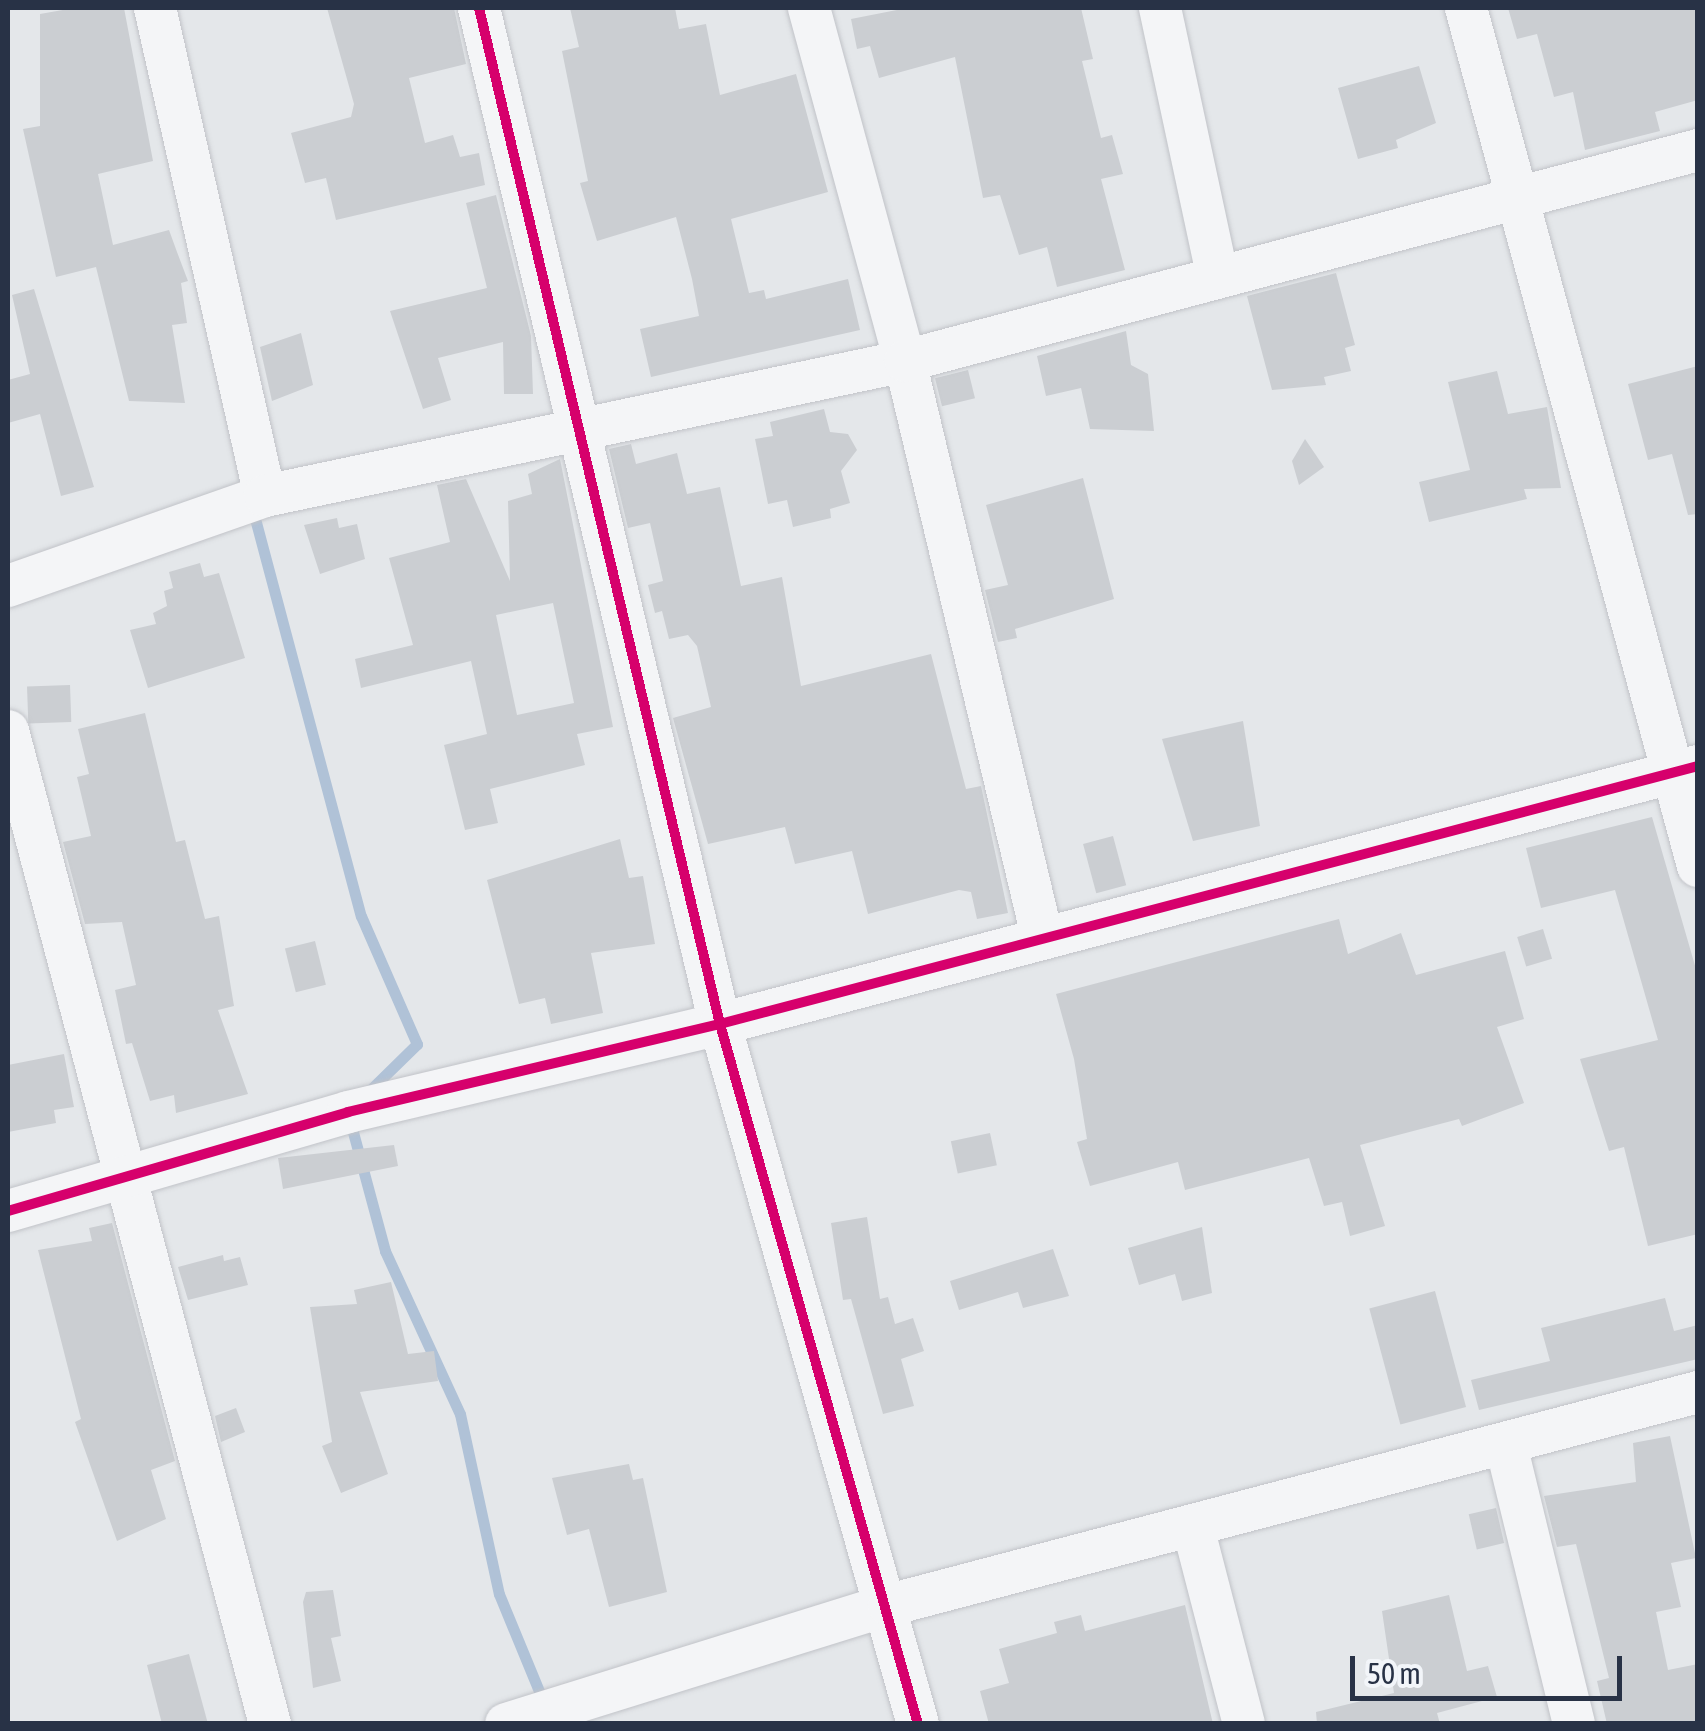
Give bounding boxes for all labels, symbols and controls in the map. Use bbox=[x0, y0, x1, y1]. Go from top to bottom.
scale bar bbox=[1355, 1636, 1628, 1698]
text: 50 m bbox=[1367, 1656, 1421, 1690]

